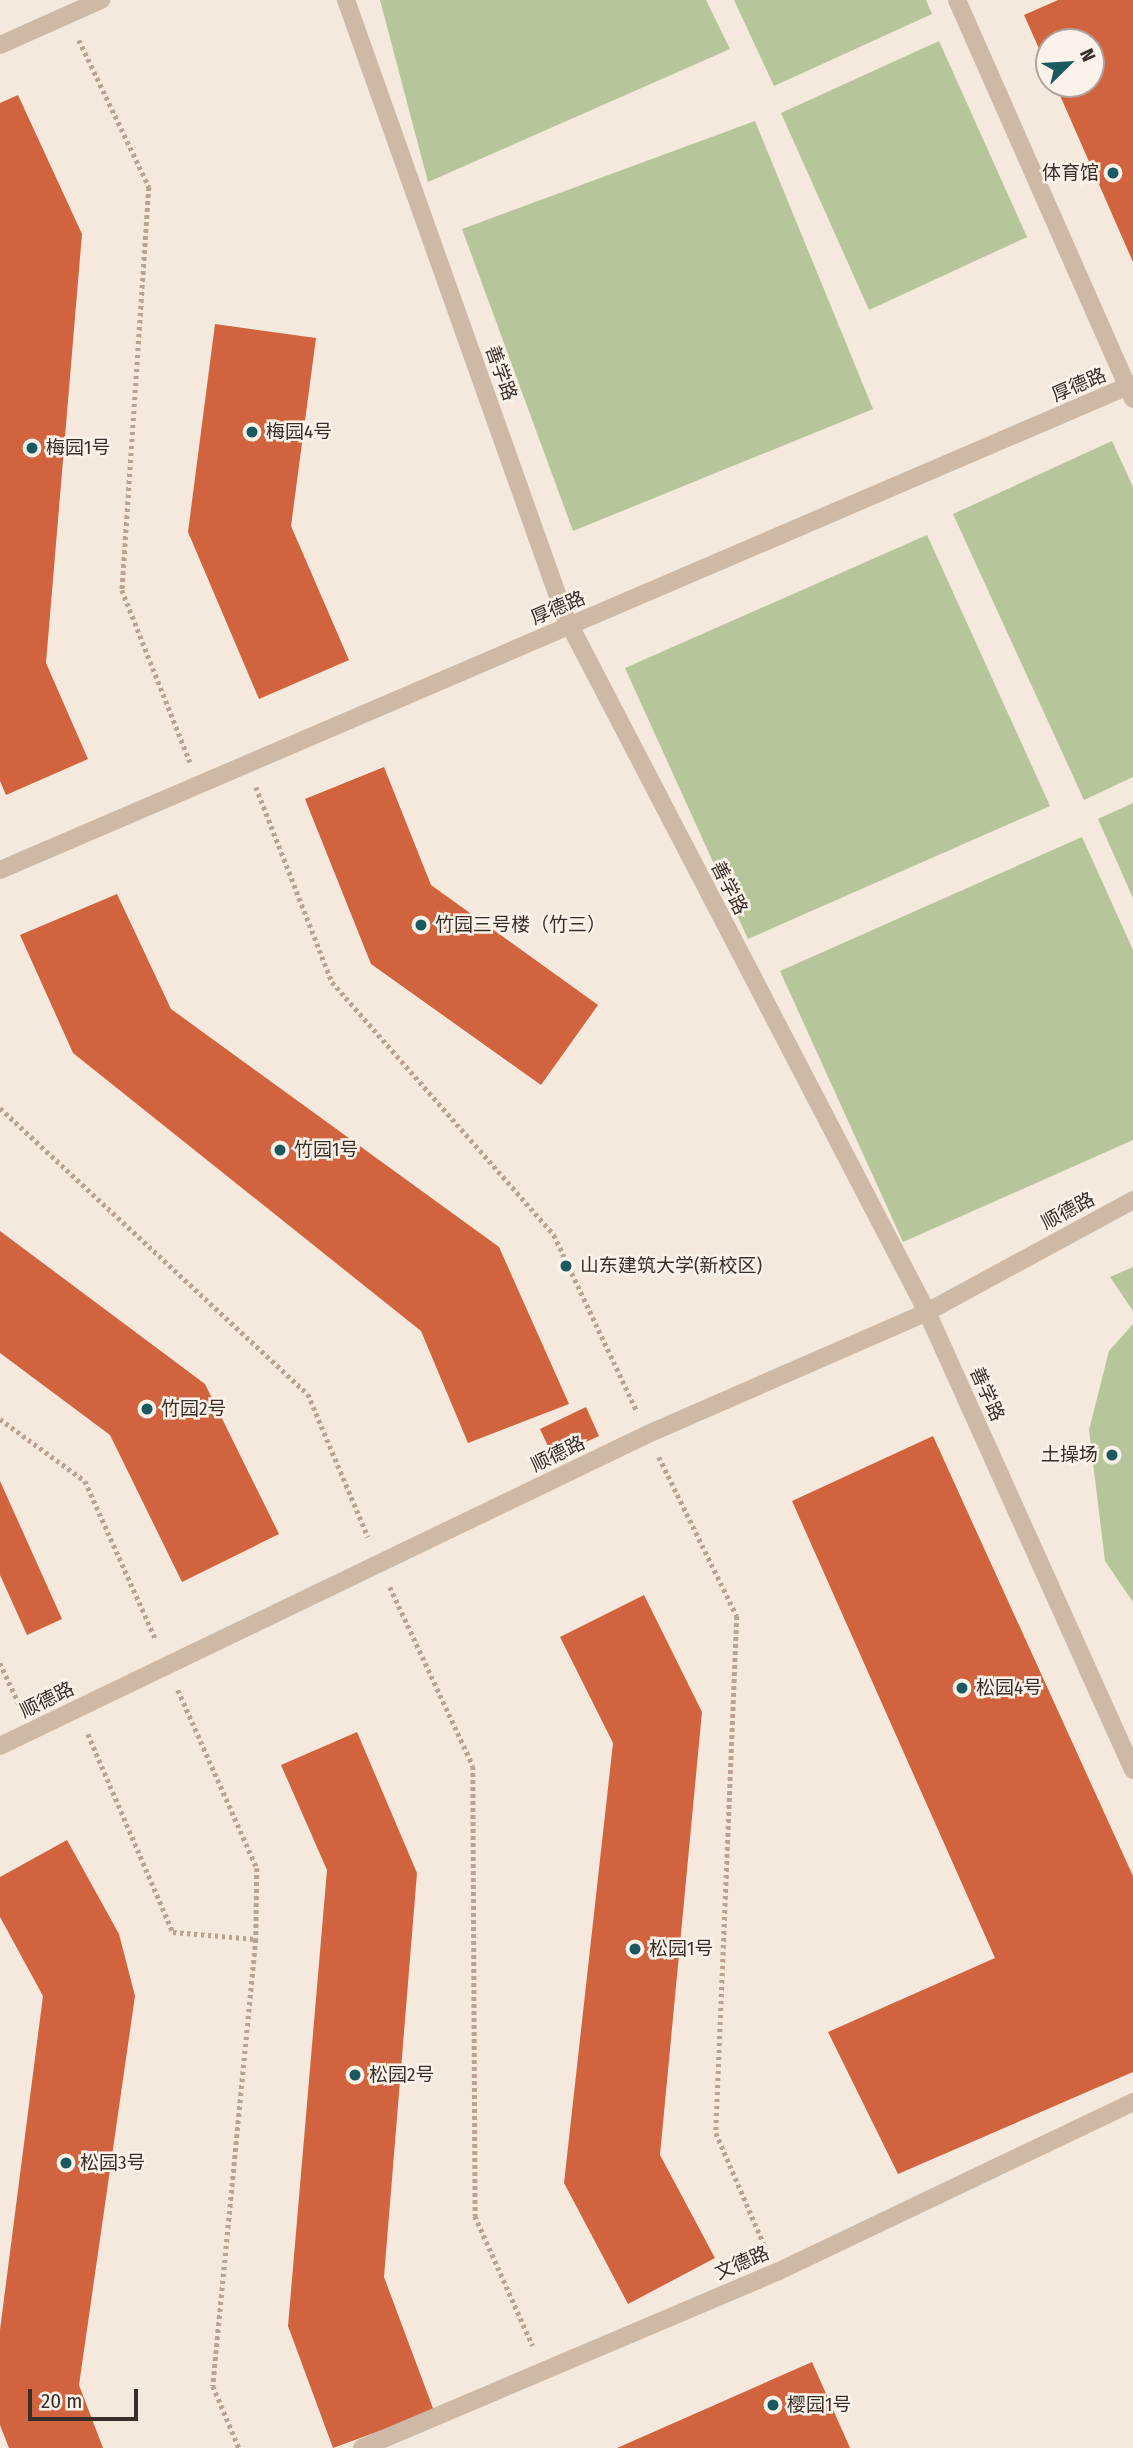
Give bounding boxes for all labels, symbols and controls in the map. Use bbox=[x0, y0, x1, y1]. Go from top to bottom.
north arrow bbox=[1035, 28, 1105, 98]
text: N bbox=[1075, 45, 1101, 65]
place label: 体育馆 bbox=[1042, 162, 1099, 184]
marker: 体育馆 bbox=[1105, 165, 1121, 181]
street label: 善学路 bbox=[481, 342, 521, 404]
street label: 厚德路 bbox=[1048, 363, 1110, 407]
place label: 梅园4号 bbox=[266, 421, 332, 443]
marker: 梅园4号 bbox=[244, 424, 260, 440]
place label: 梅园1号 bbox=[46, 437, 110, 459]
marker: 梅园1号 bbox=[24, 440, 40, 456]
street label: 厚德路 bbox=[527, 586, 589, 630]
street label: 善学路 bbox=[706, 857, 752, 919]
place label: 竹园三号楼（竹三） bbox=[435, 914, 606, 936]
marker: 竹园三号楼（竹三） bbox=[413, 917, 429, 933]
place label: 竹园1号 bbox=[294, 1139, 358, 1161]
marker: 竹园1号 bbox=[272, 1142, 288, 1158]
street label: 顺德路 bbox=[1037, 1188, 1099, 1234]
place label: 山东建筑大学(新校区) bbox=[580, 1255, 762, 1277]
marker: 山东建筑大学(新校区) bbox=[558, 1258, 574, 1274]
street label: 善学路 bbox=[965, 1363, 1009, 1425]
place label: 竹园2号 bbox=[161, 1398, 226, 1420]
marker: 竹园2号 bbox=[139, 1401, 155, 1417]
street label: 顺德路 bbox=[527, 1431, 589, 1477]
place label: 土操场 bbox=[1041, 1444, 1098, 1466]
marker: 土操场 bbox=[1104, 1447, 1120, 1463]
street label: 顺德路 bbox=[16, 1677, 78, 1723]
place label: 松园4号 bbox=[976, 1677, 1042, 1699]
marker: 松园4号 bbox=[954, 1680, 970, 1696]
place label: 松园1号 bbox=[649, 1938, 713, 1960]
marker: 松园1号 bbox=[627, 1941, 643, 1957]
place label: 松园2号 bbox=[369, 2064, 434, 2086]
marker: 松园2号 bbox=[347, 2067, 363, 2083]
place label: 松园3号 bbox=[80, 2152, 146, 2174]
marker: 松园3号 bbox=[58, 2155, 74, 2171]
street label: 文德路 bbox=[711, 2241, 773, 2285]
scale bar bbox=[32, 2374, 142, 2418]
text: 20 m bbox=[41, 2388, 82, 2414]
place label: 樱园1号 bbox=[787, 2394, 851, 2416]
marker: 樱园1号 bbox=[765, 2397, 781, 2413]

